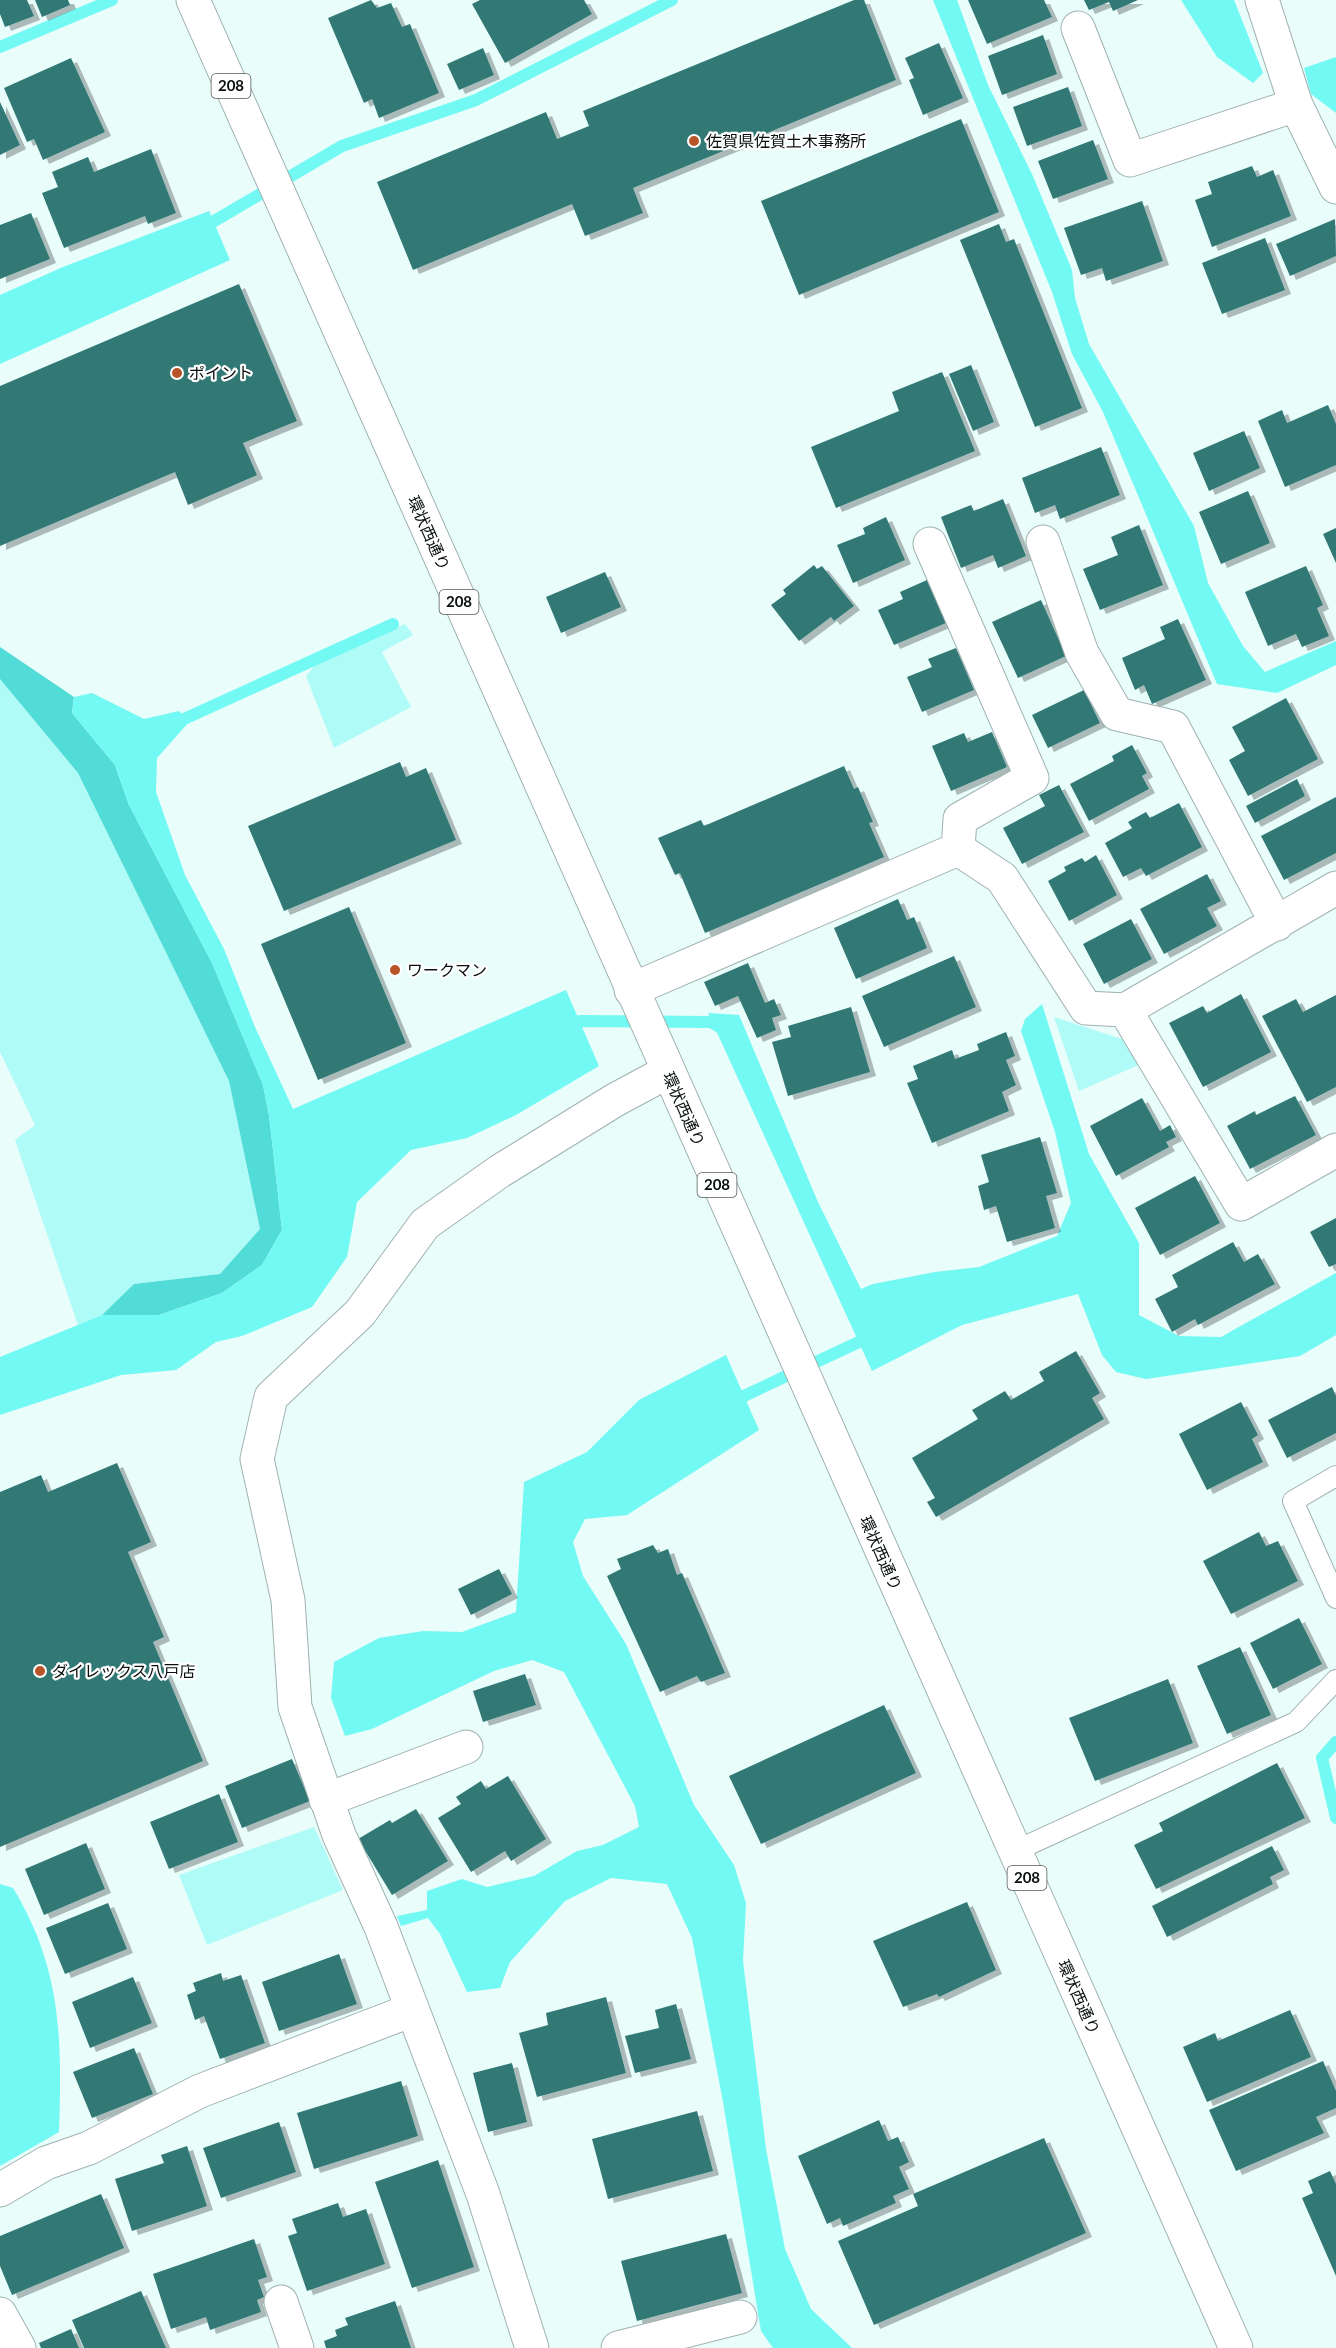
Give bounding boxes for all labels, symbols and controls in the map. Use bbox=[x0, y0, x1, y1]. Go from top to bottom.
road number: 208 bbox=[212, 74, 250, 98]
place label: 佐賀県佐賀土木事務所 bbox=[706, 131, 866, 150]
marker: 佐賀県佐賀土木事務所 bbox=[687, 134, 701, 148]
place label: ポイント bbox=[189, 363, 253, 382]
marker: ポイント bbox=[170, 366, 184, 380]
street label: 環状西通り bbox=[405, 492, 454, 573]
road number: 208 bbox=[440, 590, 478, 614]
place label: ワークマン bbox=[407, 960, 487, 979]
marker: ワークマン bbox=[388, 963, 402, 977]
street label: 環状西通り bbox=[660, 1068, 709, 1149]
road number: 208 bbox=[698, 1173, 736, 1197]
street label: 環状西通り bbox=[857, 1512, 906, 1593]
place label: ダイレックス八戸店 bbox=[52, 1661, 196, 1680]
marker: ダイレックス八戸店 bbox=[33, 1664, 47, 1678]
road number: 208 bbox=[1008, 1866, 1046, 1890]
street label: 環状西通り bbox=[1055, 1956, 1104, 2037]

